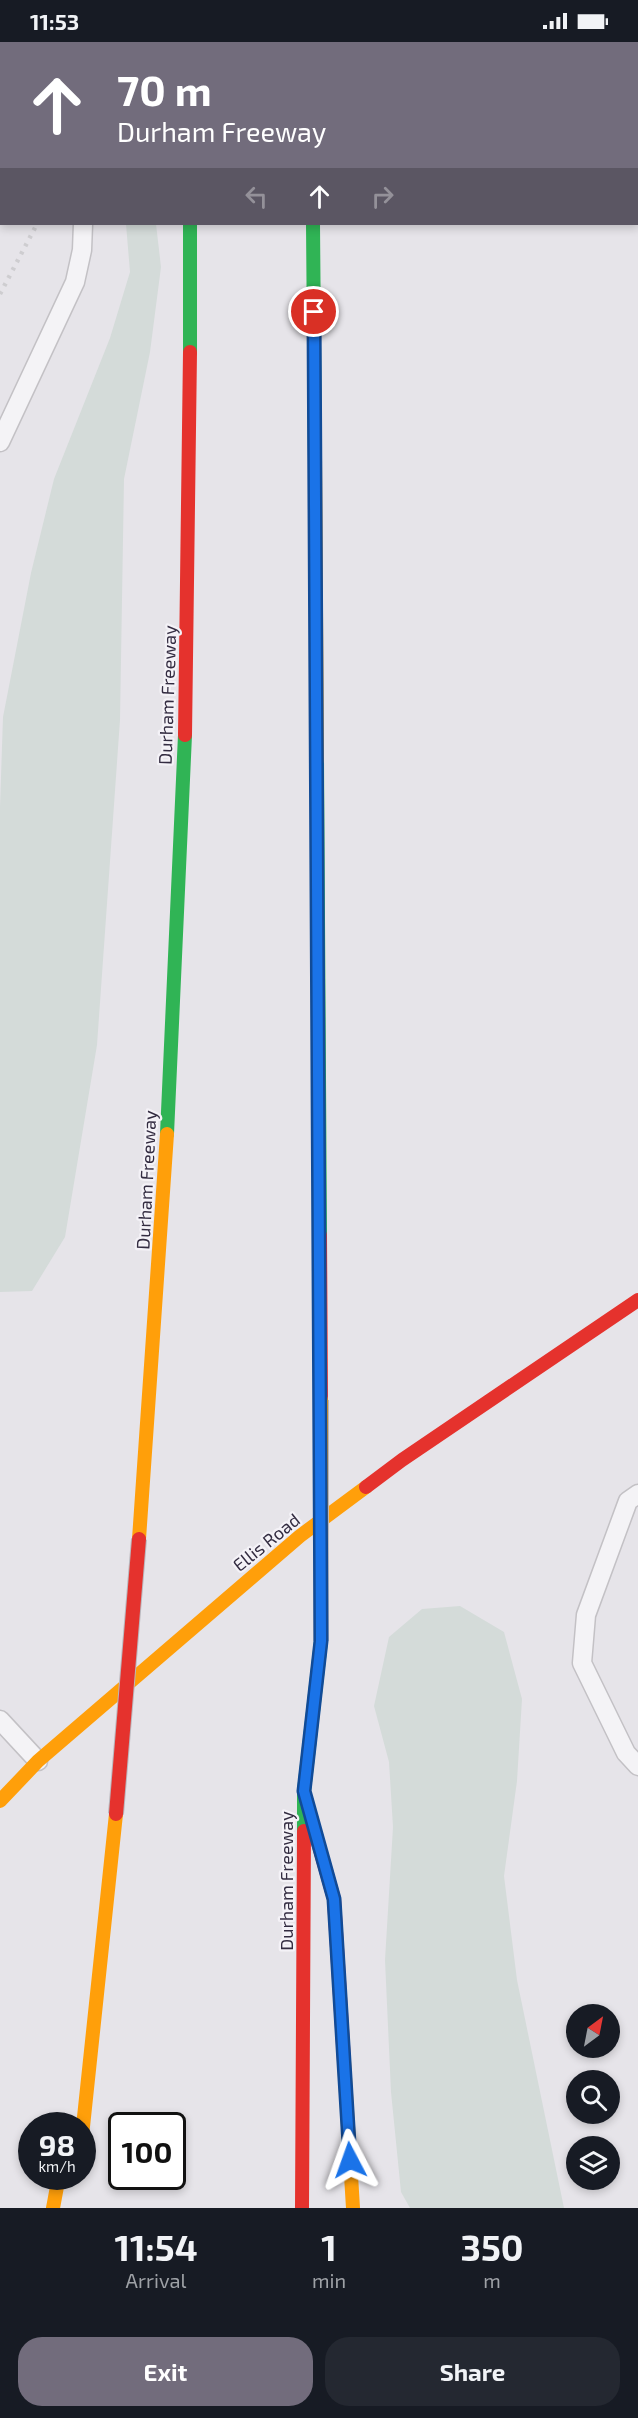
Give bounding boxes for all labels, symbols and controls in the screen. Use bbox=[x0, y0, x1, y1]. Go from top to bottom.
text: 11:53 bbox=[30, 8, 79, 34]
text: 70 m bbox=[117, 64, 212, 114]
icon: ahead bbox=[18, 66, 96, 144]
text: Durham Freeway bbox=[117, 115, 326, 147]
icon: left bbox=[240, 180, 273, 213]
icon: ahead bbox=[303, 180, 336, 213]
icon: right bbox=[366, 180, 399, 213]
pin bbox=[288, 286, 339, 337]
icon: arrive bbox=[297, 295, 330, 328]
street label: Durham Freeway bbox=[154, 624, 180, 765]
street label: Durham Freeway bbox=[131, 1109, 161, 1250]
street label: Ellis Road bbox=[228, 1508, 304, 1576]
street label: Durham Freeway bbox=[275, 1811, 297, 1951]
north arrow bbox=[566, 2004, 620, 2058]
map controls bbox=[566, 2004, 620, 2190]
button: search bbox=[566, 2070, 620, 2124]
speed limit sign: 100 bbox=[108, 2112, 186, 2190]
text: 98 bbox=[39, 2126, 75, 2162]
position arrow bbox=[318, 2128, 382, 2192]
button: layers bbox=[566, 2136, 620, 2190]
text: km/h bbox=[38, 2157, 76, 2175]
text: 11:54 bbox=[114, 2225, 198, 2268]
text: 1 bbox=[321, 2225, 337, 2268]
text: 350 bbox=[461, 2225, 524, 2268]
text: Arrival bbox=[126, 2268, 186, 2292]
text: min bbox=[312, 2268, 346, 2292]
text: m bbox=[483, 2268, 501, 2292]
button: Exit bbox=[18, 2337, 313, 2406]
button: Share bbox=[325, 2337, 620, 2406]

